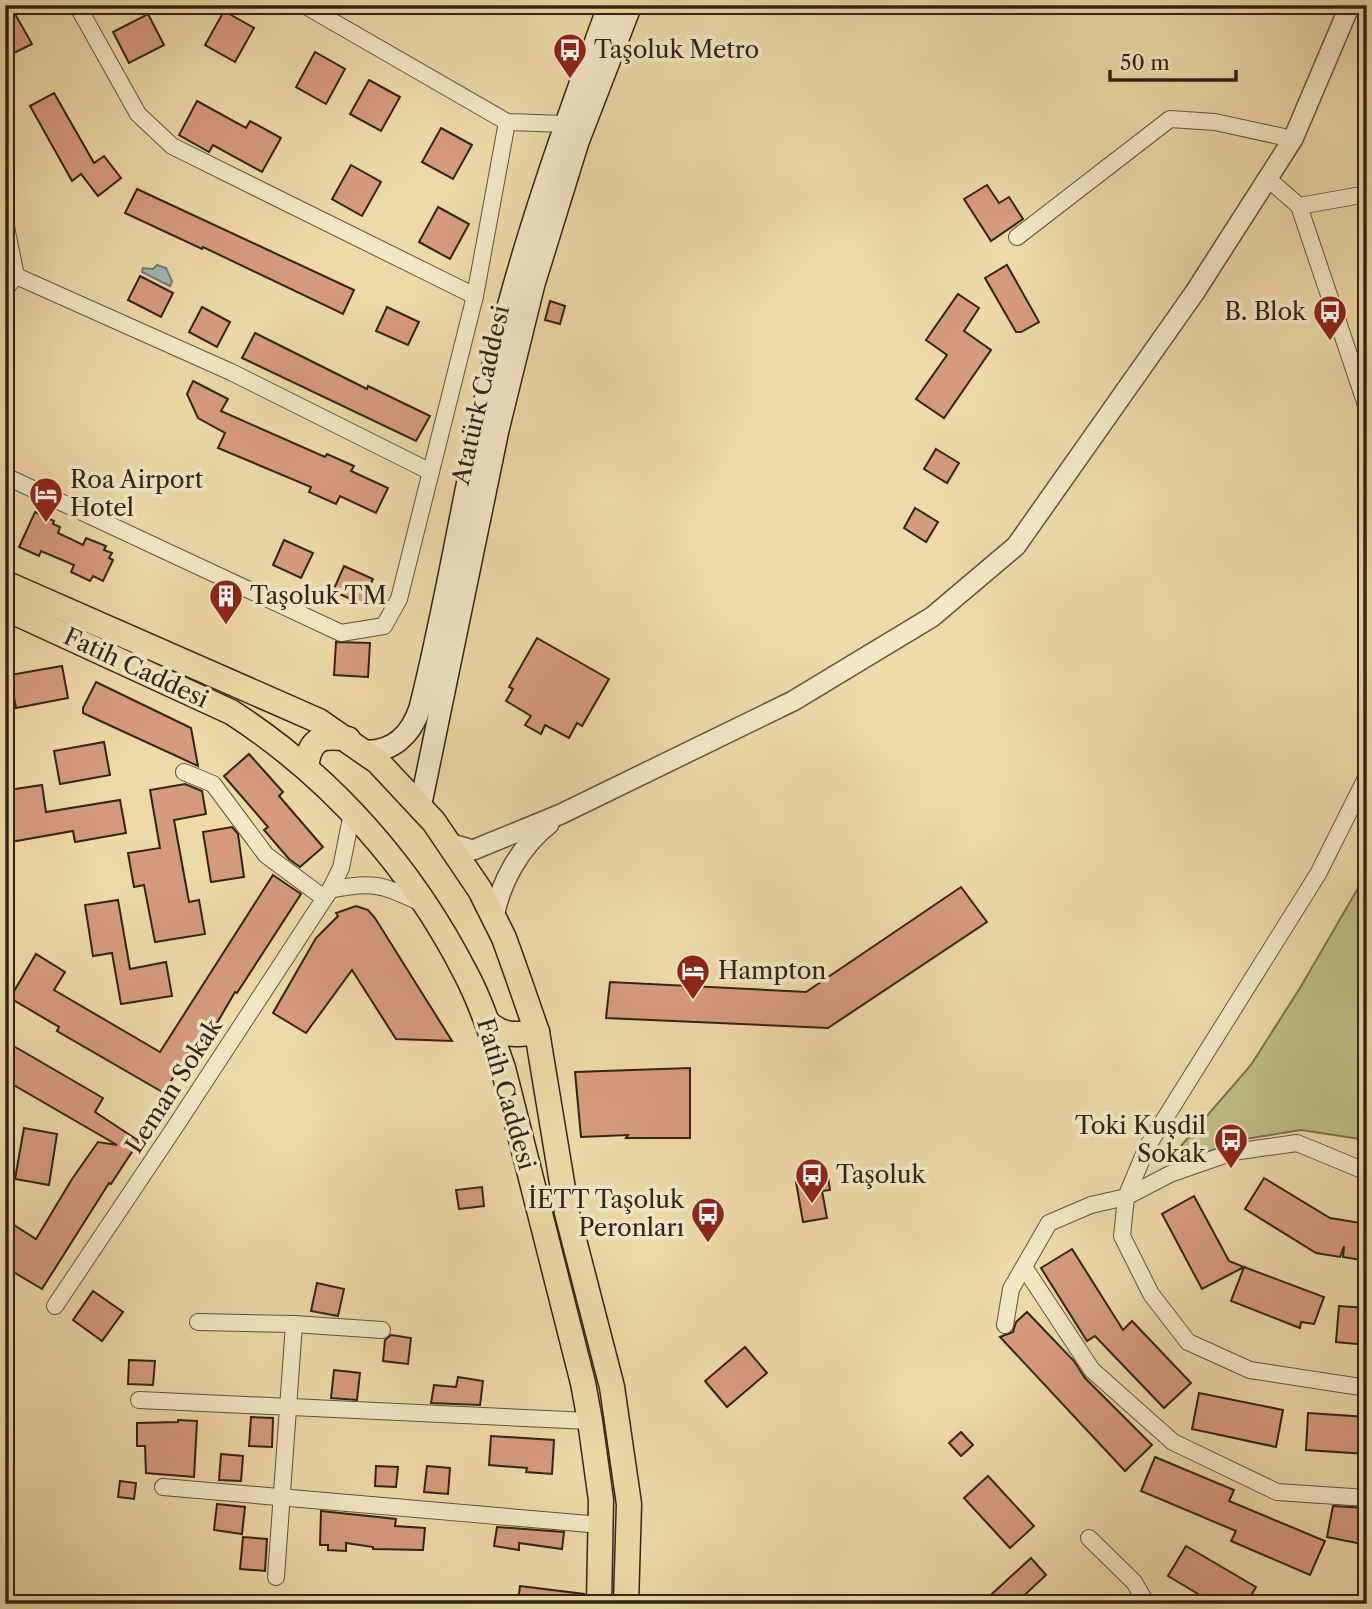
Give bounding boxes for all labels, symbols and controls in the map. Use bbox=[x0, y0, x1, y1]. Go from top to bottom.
bus stop icon: Taşoluk Metro bbox=[551, 31, 589, 80]
place label: Taşoluk Metro bbox=[594, 35, 759, 64]
scale bar bbox=[1110, 38, 1236, 82]
text: 50 m bbox=[1120, 50, 1170, 75]
bus stop icon: B. Blok bbox=[1311, 293, 1349, 342]
place label: B. Blok bbox=[1224, 297, 1307, 326]
street label: Atatürk Caddesi bbox=[446, 302, 515, 488]
place label: Roa Airport Hotel bbox=[70, 465, 204, 522]
hotel icon: Roa Airport Hotel bbox=[27, 475, 65, 524]
building icon: Taşoluk TM bbox=[207, 577, 245, 626]
place label: Taşoluk TM bbox=[250, 581, 387, 610]
street label: Fatih Caddesi bbox=[59, 621, 213, 714]
hotel icon: Hampton bbox=[674, 952, 712, 1001]
place label: Hampton bbox=[718, 956, 826, 985]
street label: Leman Sokak bbox=[119, 1012, 228, 1158]
street label: Fatih Caddesi bbox=[471, 1015, 542, 1173]
place label: Toki Kuşdil Sokak bbox=[1075, 1111, 1207, 1168]
bus stop icon: Toki Kuşdil Sokak bbox=[1212, 1121, 1250, 1170]
bus stop icon: Taşoluk bbox=[793, 1156, 831, 1205]
place label: Taşoluk bbox=[836, 1160, 926, 1189]
place label: İETT Taşoluk Peronları bbox=[528, 1184, 685, 1242]
bus stop icon: İETT Taşoluk Peronları bbox=[689, 1195, 727, 1244]

